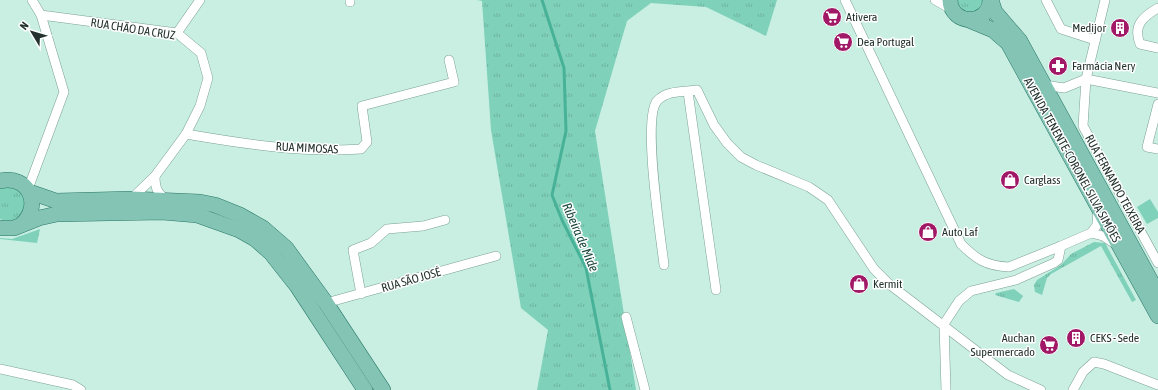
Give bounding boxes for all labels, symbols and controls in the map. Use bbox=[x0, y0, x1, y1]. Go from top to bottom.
supermarket icon: Ativera bbox=[821, 6, 843, 28]
place label: Ativera bbox=[846, 10, 877, 24]
north arrow bbox=[12, 12, 52, 52]
street label: RUA CHÃO DA CRUZ bbox=[90, 15, 177, 43]
building icon: Medijor bbox=[1109, 17, 1131, 39]
text: N bbox=[17, 20, 31, 32]
place label: Medijor bbox=[1072, 21, 1106, 35]
supermarket icon: Dea Portugal bbox=[832, 31, 854, 53]
place label: Dea Portugal bbox=[857, 35, 915, 49]
pharmacy icon: Farmácia Nery bbox=[1047, 55, 1069, 77]
place label: Farmácia Nery bbox=[1072, 59, 1135, 73]
street label: AVENIDA TENENTE-CORONEL SILVA SIMÕES bbox=[1021, 75, 1123, 245]
street label: RUA FERNANDO TEIXEIRA bbox=[1082, 132, 1148, 236]
street label: RUA MIMOSAS bbox=[275, 139, 339, 157]
shop icon: Carglass bbox=[999, 169, 1021, 191]
place label: Carglass bbox=[1024, 173, 1061, 187]
water label: Ribeira de Mide bbox=[559, 200, 602, 274]
shop icon: Auto Laf bbox=[917, 221, 939, 243]
place label: Auto Laf bbox=[942, 225, 979, 239]
street label: RUA SÃO JOSÉ bbox=[380, 265, 442, 295]
shop icon: Kermit bbox=[848, 273, 870, 295]
place label: Kermit bbox=[873, 277, 903, 291]
building icon: CEKS - Sede bbox=[1065, 327, 1087, 349]
place label: Auchan Supermercado bbox=[971, 331, 1035, 359]
place label: CEKS - Sede bbox=[1090, 331, 1139, 345]
supermarket icon: Auchan Supermercado bbox=[1038, 334, 1060, 356]

